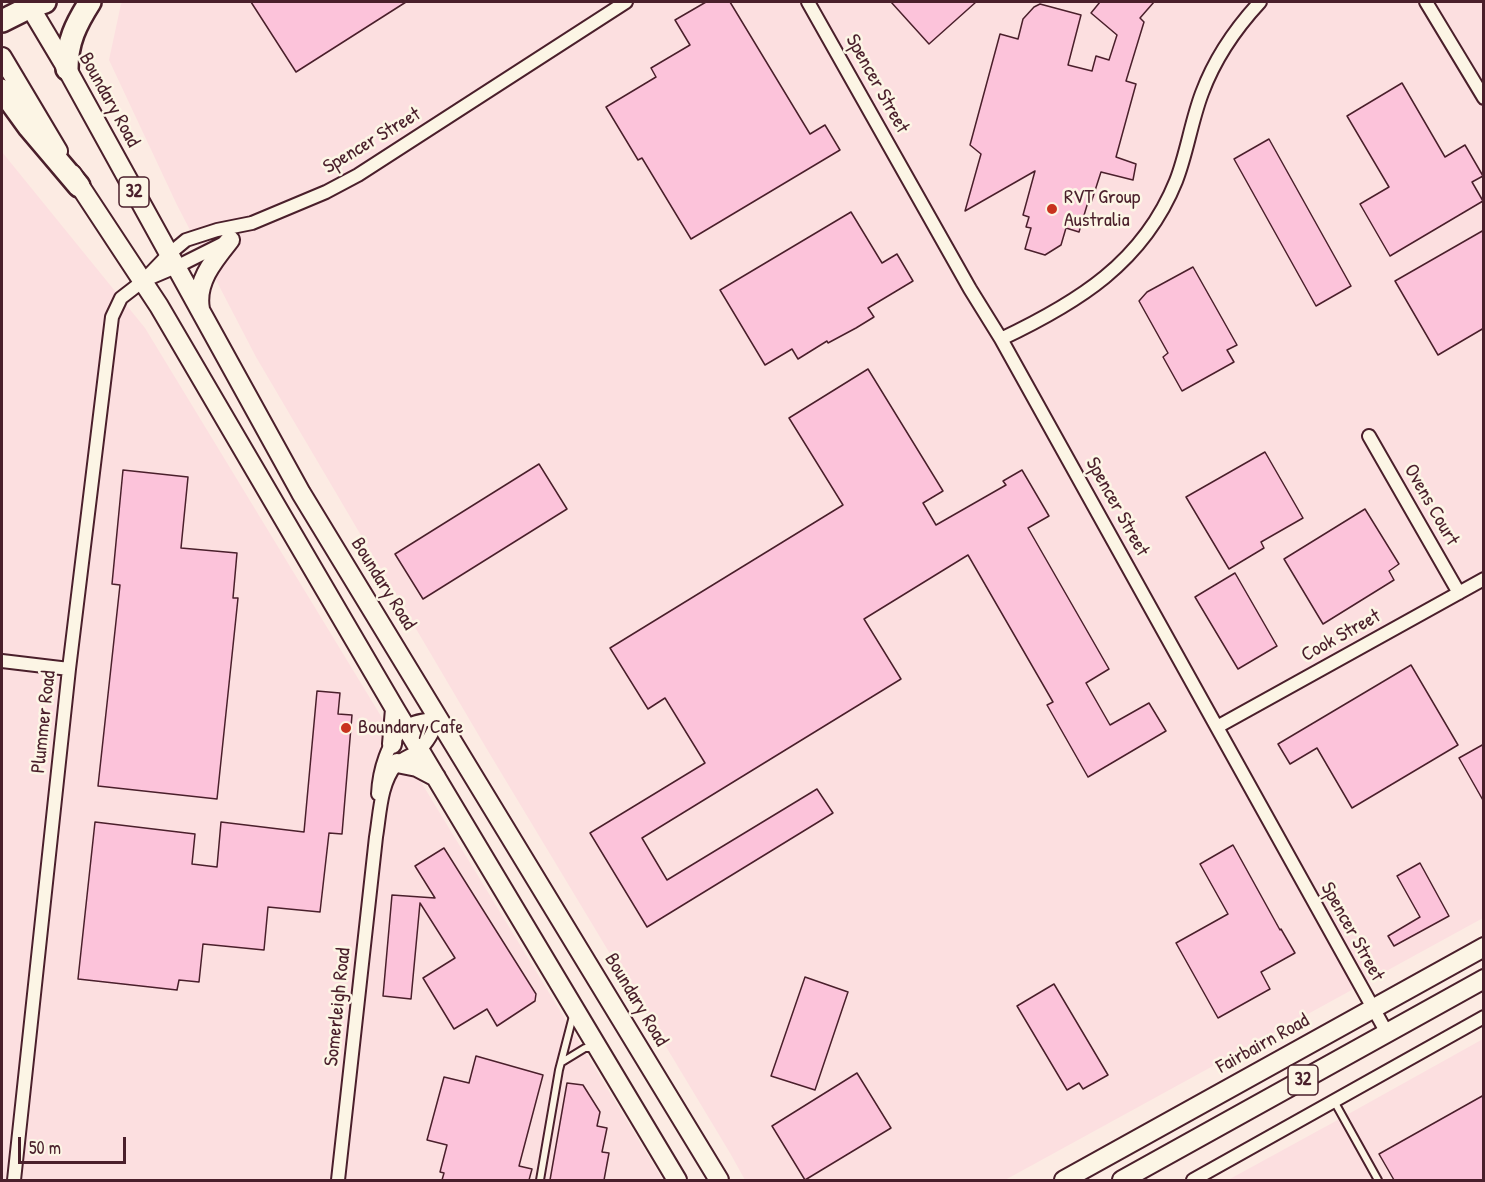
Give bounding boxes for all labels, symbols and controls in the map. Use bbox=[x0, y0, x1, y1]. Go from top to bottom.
street label: Spencer Street bbox=[840, 30, 914, 138]
street label: Boundary Road bbox=[73, 49, 145, 151]
street label: Spencer Street bbox=[319, 103, 425, 179]
road number: 32 bbox=[119, 177, 149, 207]
place label: RVT Group Australia bbox=[1064, 186, 1140, 233]
marker: RVT Group Australia bbox=[1045, 202, 1059, 216]
street label: Spencer Street bbox=[1080, 453, 1154, 561]
street label: Ovens Court bbox=[1398, 460, 1464, 550]
street label: Boundary Road bbox=[345, 533, 421, 635]
street label: Cook Street bbox=[1297, 605, 1385, 667]
street label: Plummer Road bbox=[27, 669, 61, 775]
place label: Boundary Cafe bbox=[358, 716, 464, 740]
marker: Boundary Cafe bbox=[339, 721, 353, 735]
street label: Spencer Street bbox=[1315, 878, 1389, 986]
street label: Somerleigh Road bbox=[320, 947, 356, 1067]
street label: Boundary Road bbox=[599, 949, 673, 1051]
street label: Fairbairn Road bbox=[1212, 1009, 1314, 1079]
road number: 32 bbox=[1288, 1065, 1318, 1095]
scale bar bbox=[21, 1125, 129, 1163]
text: 50 m bbox=[29, 1135, 61, 1160]

